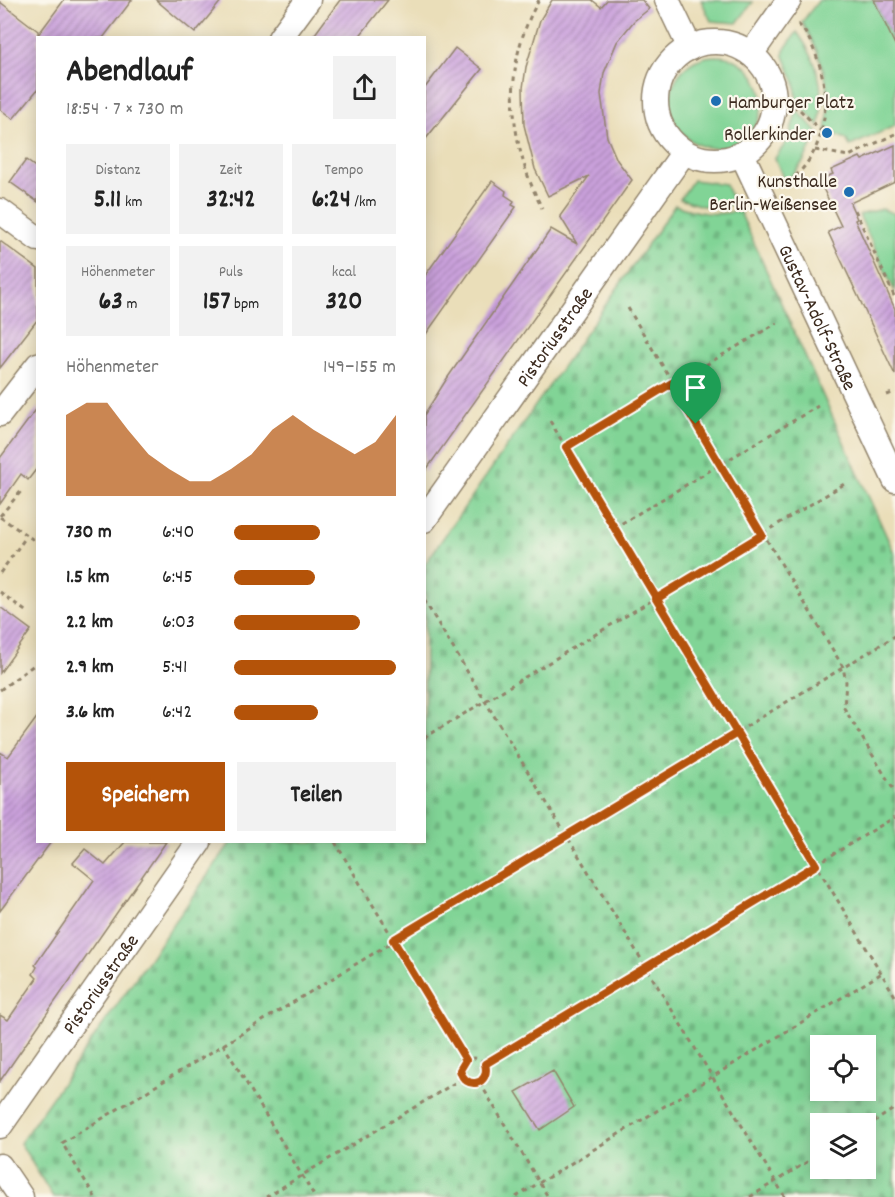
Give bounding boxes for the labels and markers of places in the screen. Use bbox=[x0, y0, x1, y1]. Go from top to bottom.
place label: Hamburger Platz bbox=[728, 90, 854, 118]
marker: Hamburger Platz bbox=[709, 94, 723, 108]
place label: Rollerkinder bbox=[724, 122, 816, 150]
marker: Rollerkinder bbox=[820, 126, 834, 140]
place label: Kunsthalle Berlin-Weißensee bbox=[709, 169, 837, 220]
marker: Kunsthalle Berlin-Weißensee bbox=[842, 185, 856, 199]
pin bbox=[670, 362, 721, 424]

